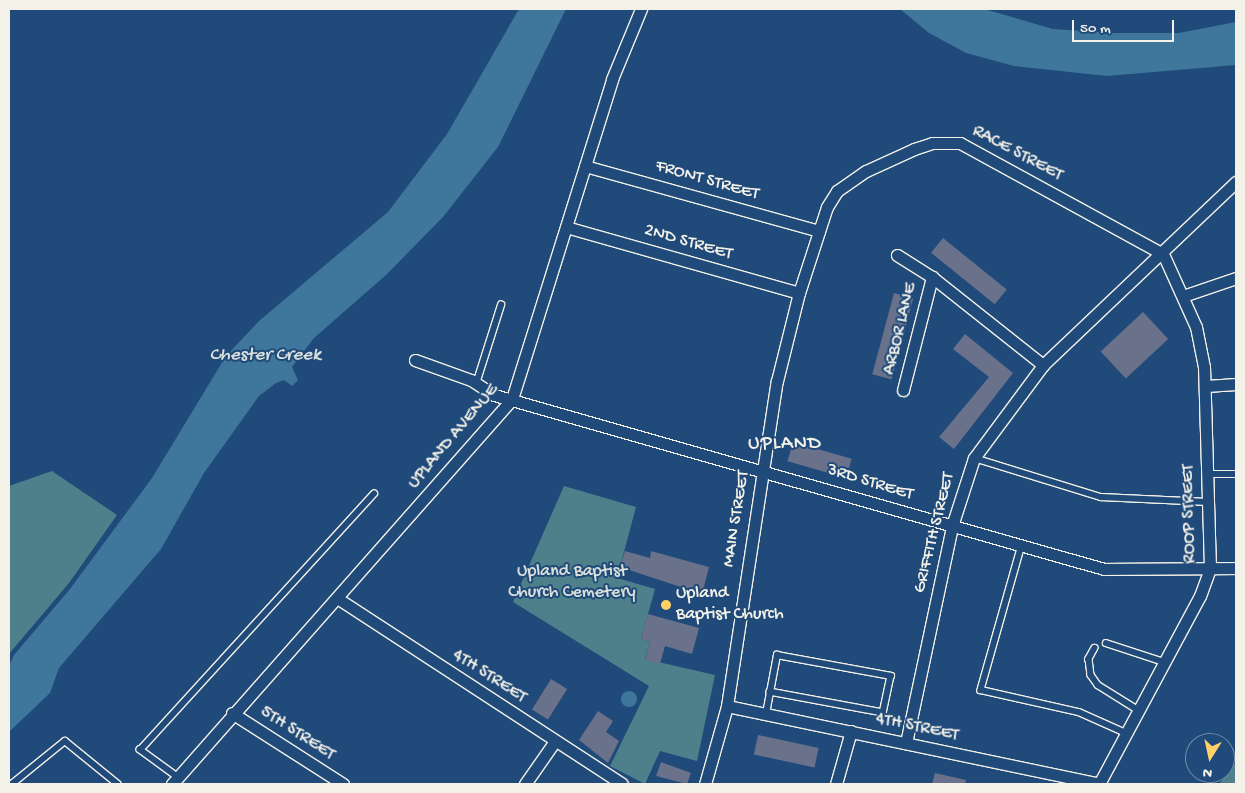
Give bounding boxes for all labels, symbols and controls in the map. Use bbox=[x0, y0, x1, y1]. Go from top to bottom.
scale bar bbox=[1075, 10, 1178, 42]
text: 50 m bbox=[1080, 20, 1111, 38]
street label: RACE STREET bbox=[968, 121, 1066, 187]
street label: FRONT STREET bbox=[653, 156, 761, 206]
street label: 2ND STREET bbox=[641, 220, 735, 266]
street label: ARBOR LANE bbox=[879, 281, 923, 377]
water label: Chester Creek bbox=[209, 345, 321, 367]
street label: UPLAND AVENUE bbox=[404, 380, 504, 494]
district label: UPLAND bbox=[747, 432, 823, 456]
street label: 3RD STREET bbox=[824, 460, 916, 506]
street label: ROOP STREET bbox=[1178, 464, 1202, 564]
street label: MAIN STREET bbox=[719, 469, 755, 569]
street label: GRIFFITH STREET bbox=[910, 471, 960, 595]
park label: Upland Baptist Church Cemetery bbox=[508, 562, 636, 604]
place label: Upland Baptist Church bbox=[676, 584, 784, 626]
marker: Upland Baptist Church bbox=[660, 599, 672, 611]
street label: 4TH STREET bbox=[448, 645, 530, 709]
street label: 5TH STREET bbox=[255, 702, 339, 766]
street label: 4TH STREET bbox=[874, 709, 960, 747]
north arrow bbox=[1185, 733, 1235, 783]
text: N bbox=[1202, 763, 1213, 781]

